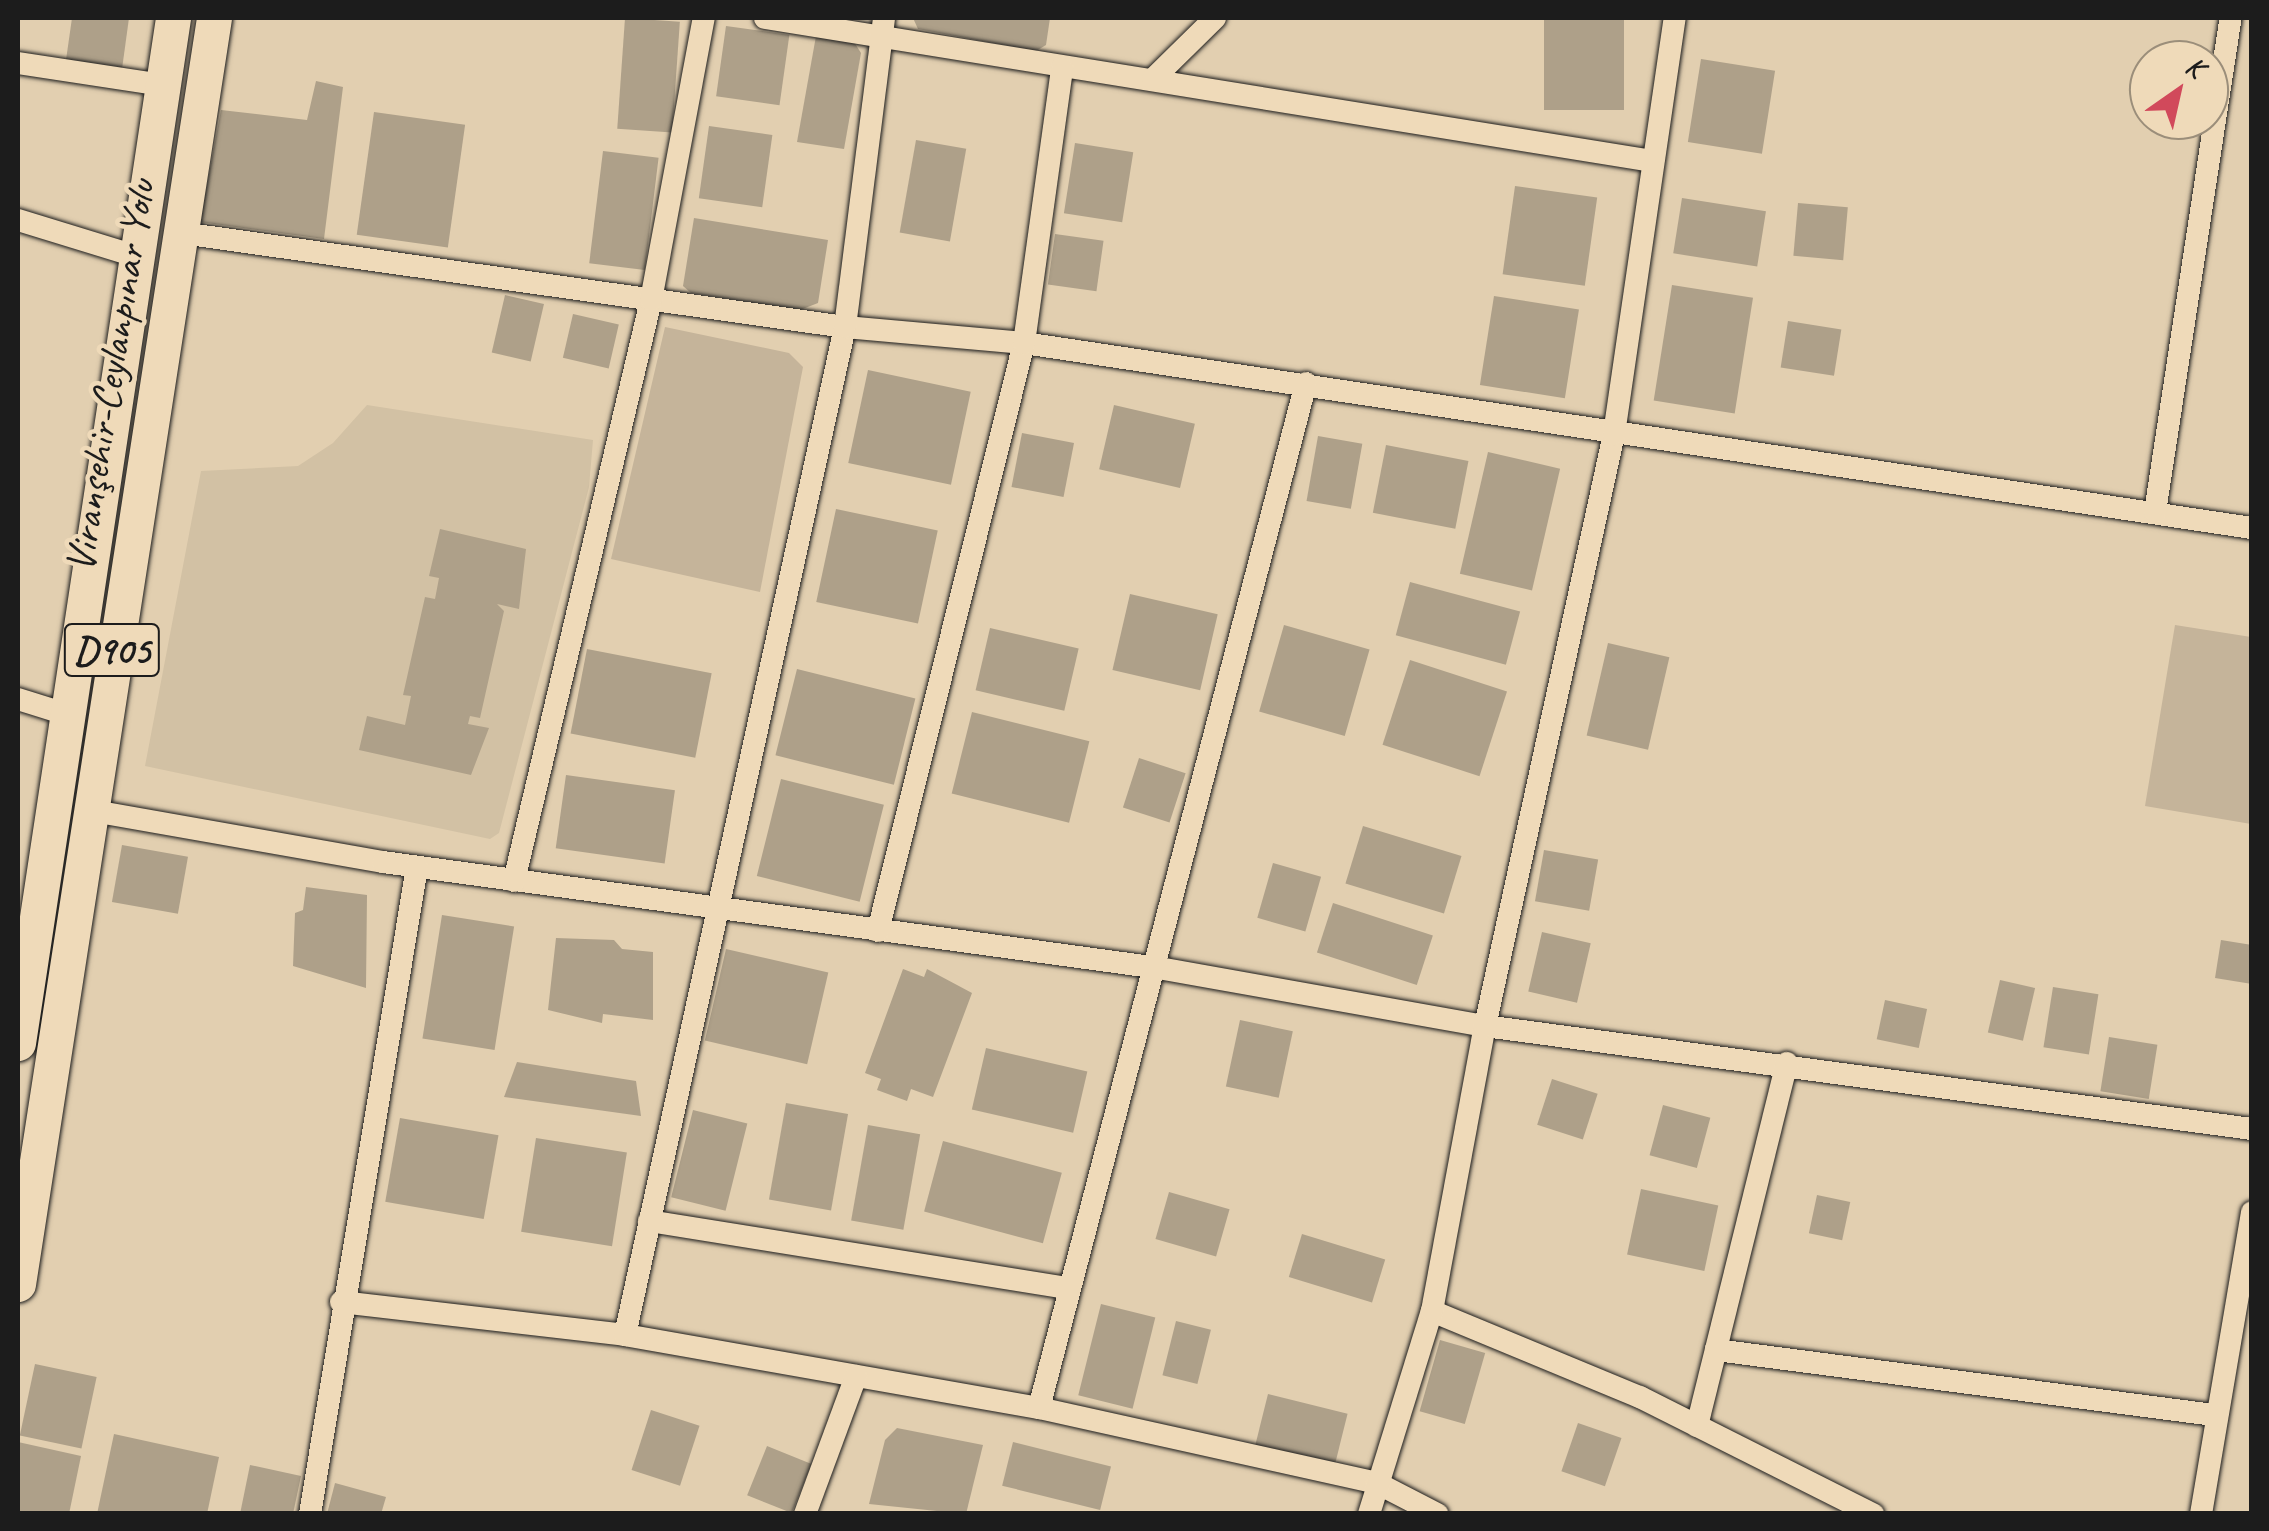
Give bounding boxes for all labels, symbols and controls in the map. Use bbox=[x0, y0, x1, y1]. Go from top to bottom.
north arrow bbox=[2129, 40, 2229, 140]
text: K bbox=[2179, 48, 2211, 85]
street label: Viranşehir-Ceylanpınar Yolu bbox=[55, 176, 167, 576]
road number: D905 bbox=[62, 615, 162, 685]

